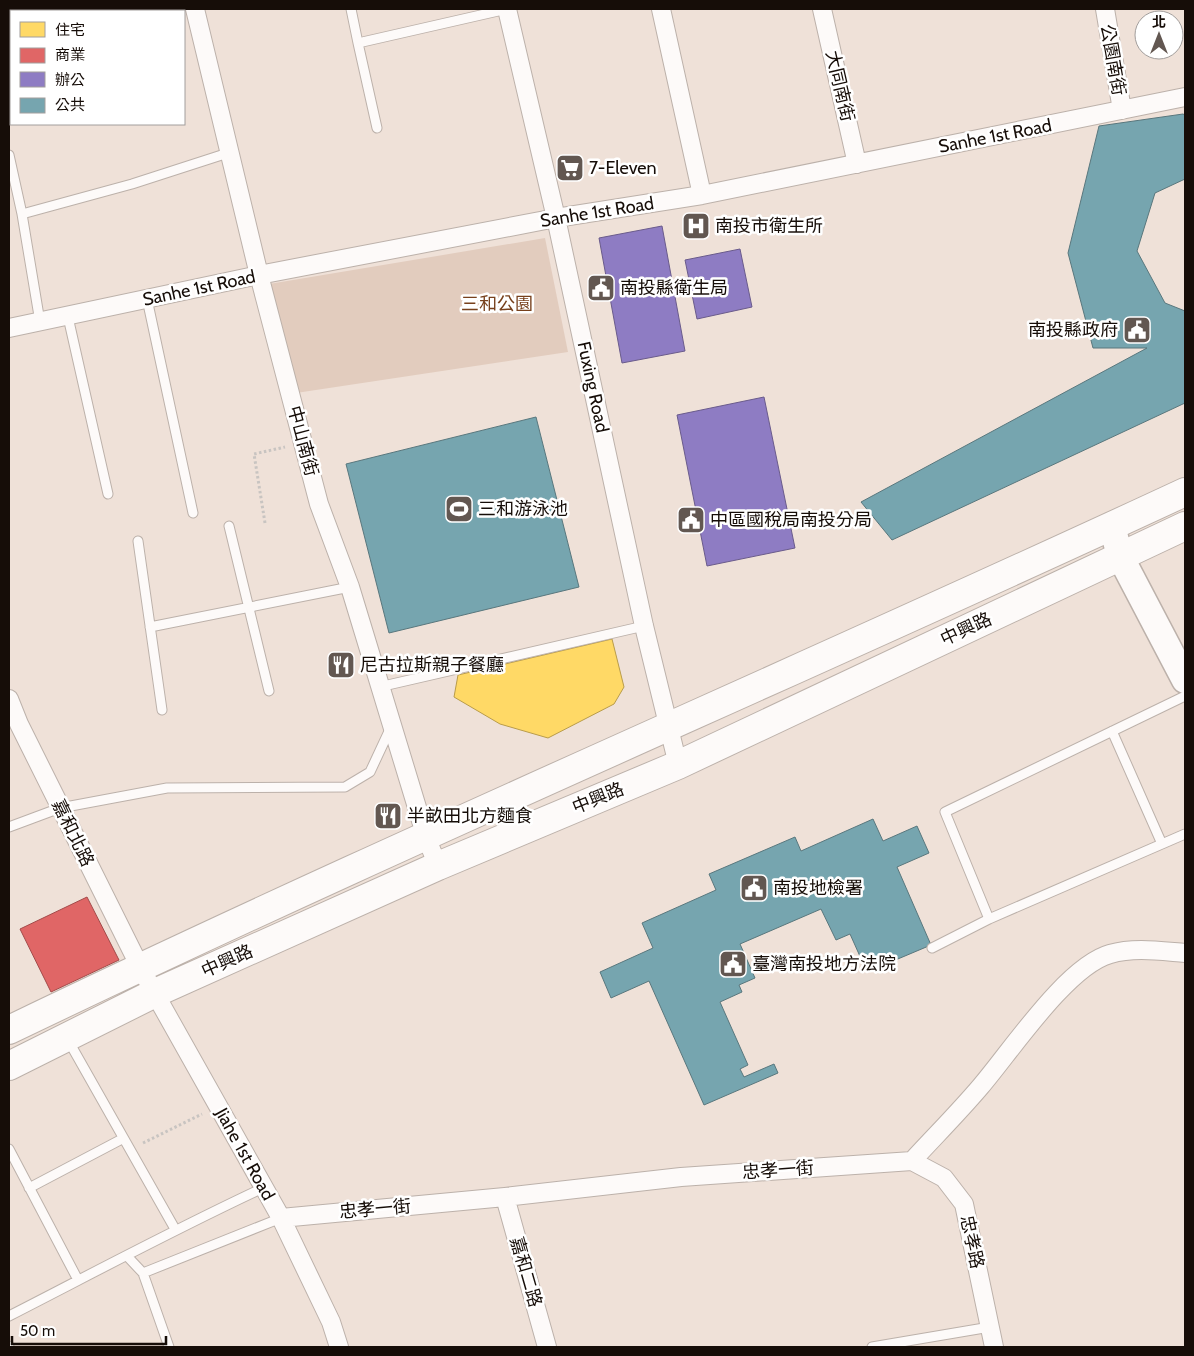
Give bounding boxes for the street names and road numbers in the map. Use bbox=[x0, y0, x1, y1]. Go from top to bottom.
street label: 公園南街 bbox=[1096, 23, 1130, 97]
street label: 大同南街 bbox=[821, 48, 859, 124]
street label: Sanhe 1st Road bbox=[937, 114, 1053, 158]
street label: Sanhe 1st Road bbox=[539, 192, 655, 232]
street label: Sanhe 1st Road bbox=[141, 265, 257, 311]
street label: Fuxing Road bbox=[573, 339, 613, 435]
street label: 中山南街 bbox=[283, 403, 323, 479]
street label: 中興路 bbox=[937, 608, 995, 650]
street label: 中興路 bbox=[569, 778, 627, 818]
street label: 嘉和北路 bbox=[47, 796, 99, 870]
street label: 中興路 bbox=[198, 940, 256, 982]
street label: Jiahe 1st Road bbox=[210, 1103, 279, 1204]
street label: 忠孝一街 bbox=[741, 1157, 815, 1183]
street label: 忠孝一街 bbox=[338, 1195, 412, 1223]
street label: 忠孝路 bbox=[956, 1213, 988, 1271]
street label: 嘉和二路 bbox=[506, 1234, 546, 1310]

